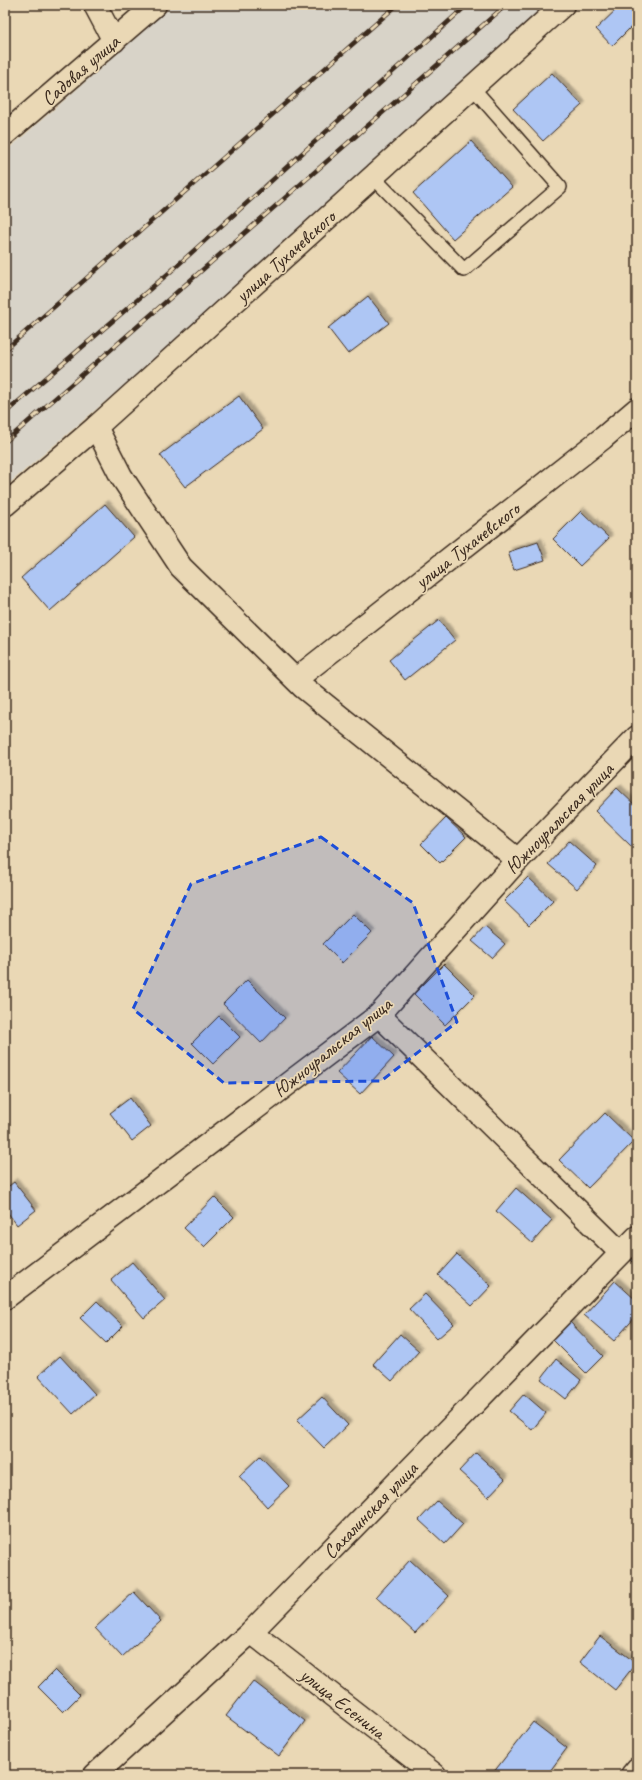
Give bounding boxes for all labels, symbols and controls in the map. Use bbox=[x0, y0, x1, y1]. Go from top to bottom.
street label: Садовая улица bbox=[36, 29, 126, 111]
street label: улица Тухачевского bbox=[229, 204, 342, 309]
street label: улица Тухачевского bbox=[409, 495, 526, 595]
street label: Южноуральская улица bbox=[500, 756, 620, 879]
street label: Южноуральская улица bbox=[268, 991, 398, 1103]
street label: Сахалинская улица bbox=[318, 1455, 424, 1564]
street label: улица Есенина bbox=[294, 1662, 392, 1746]

